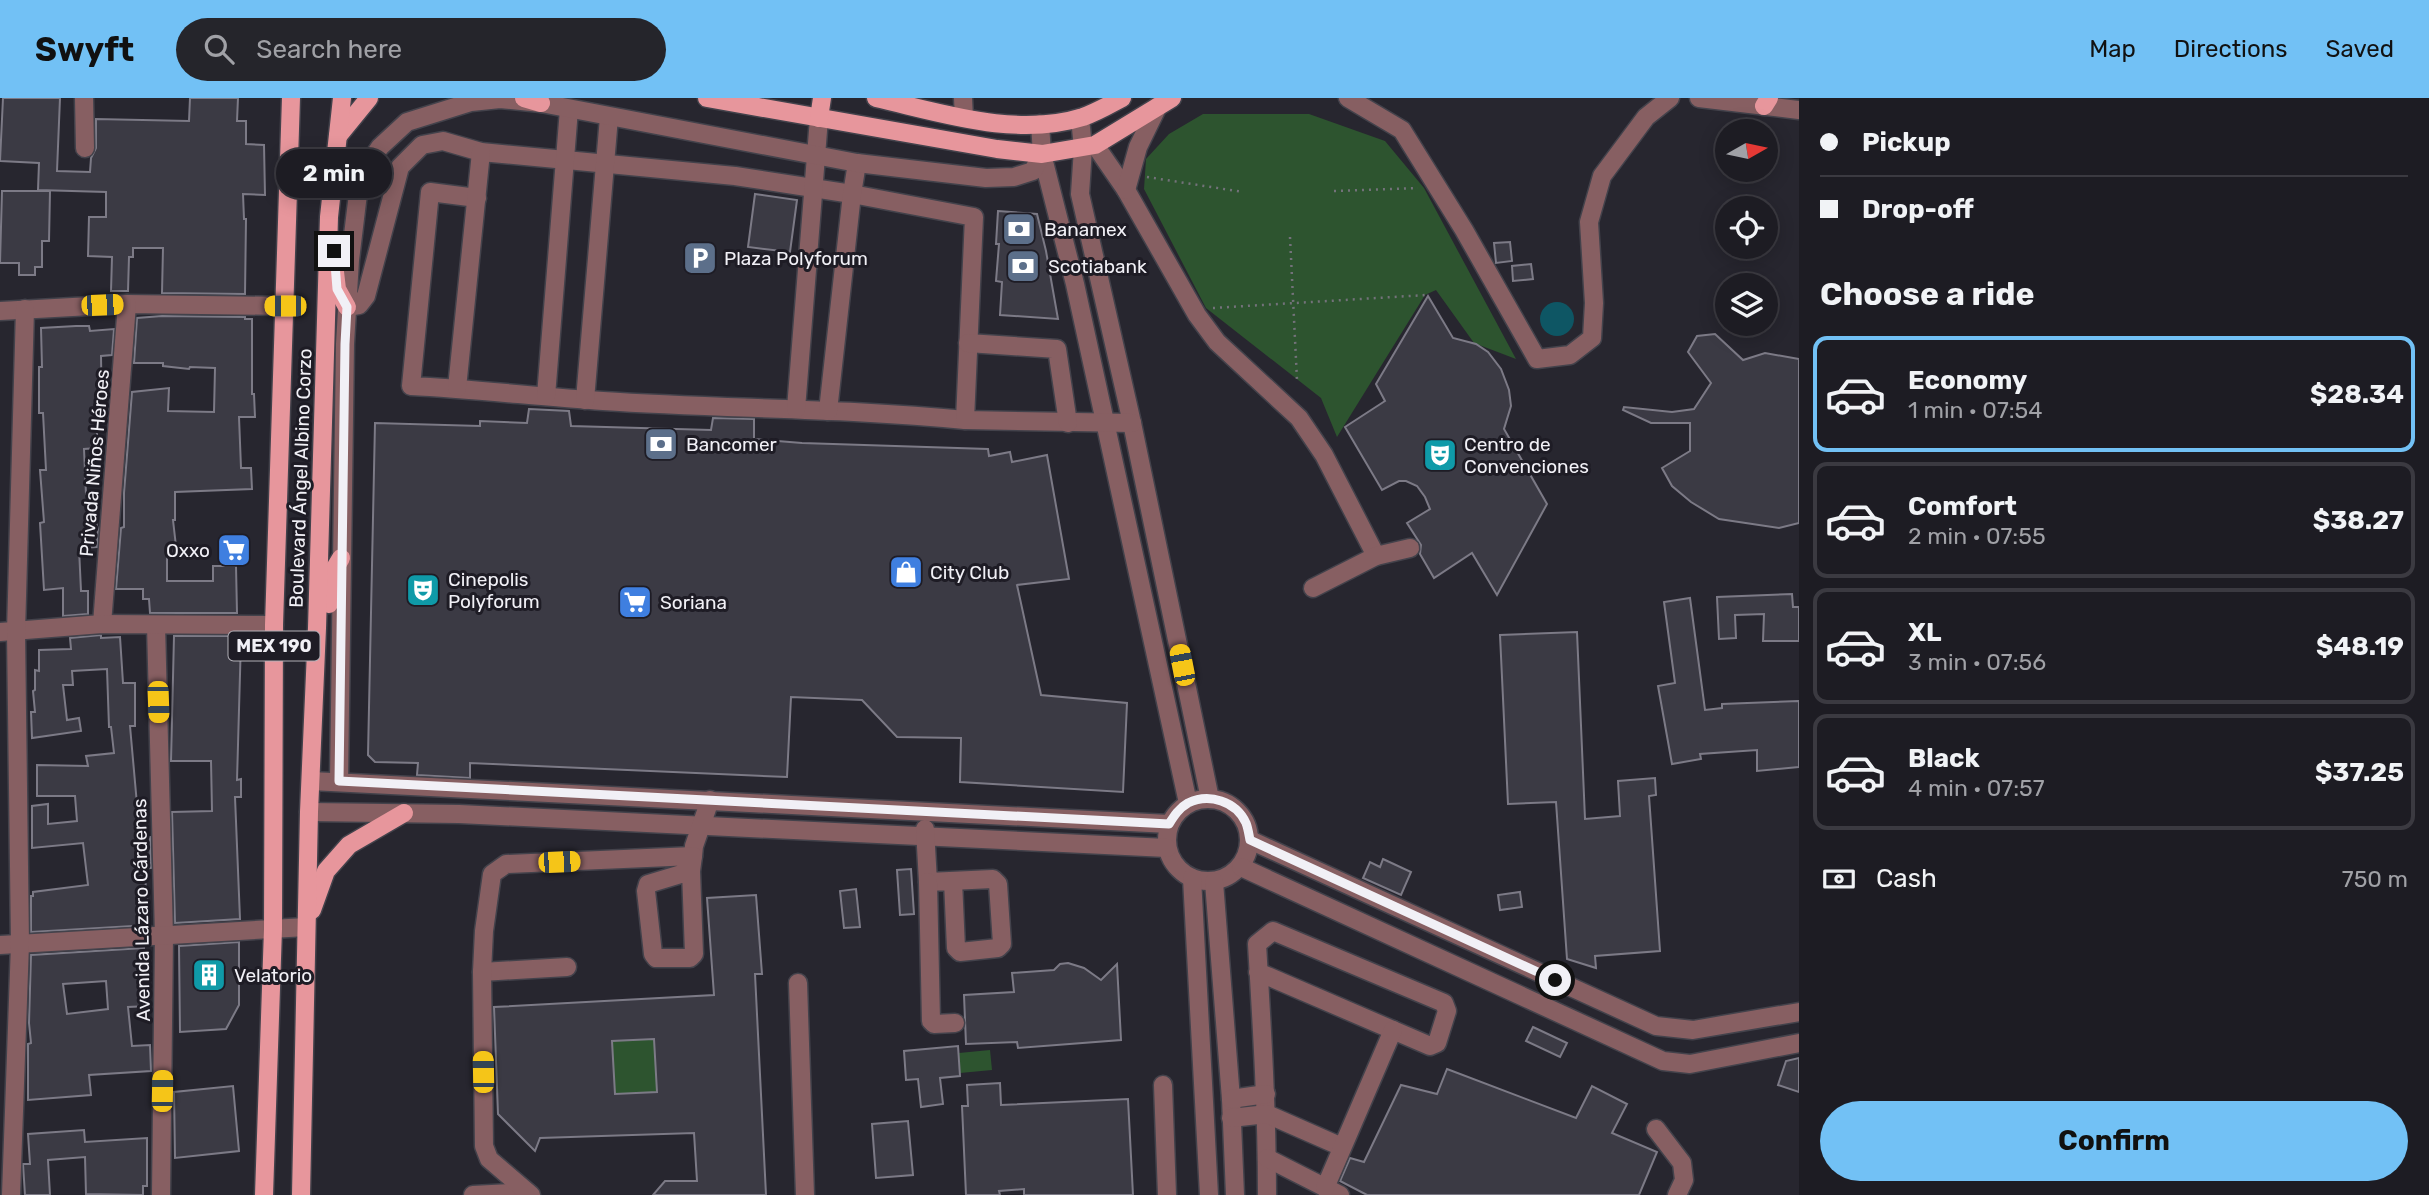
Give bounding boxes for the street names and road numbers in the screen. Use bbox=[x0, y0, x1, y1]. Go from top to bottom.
street label: Boulevard Ángel Albino Corzo bbox=[284, 348, 317, 608]
street label: Privada Niños Héroes bbox=[75, 368, 114, 558]
road number: MEX 190 bbox=[229, 632, 320, 660]
street label: Avenida Lázaro Cárdenas bbox=[128, 798, 155, 1022]

